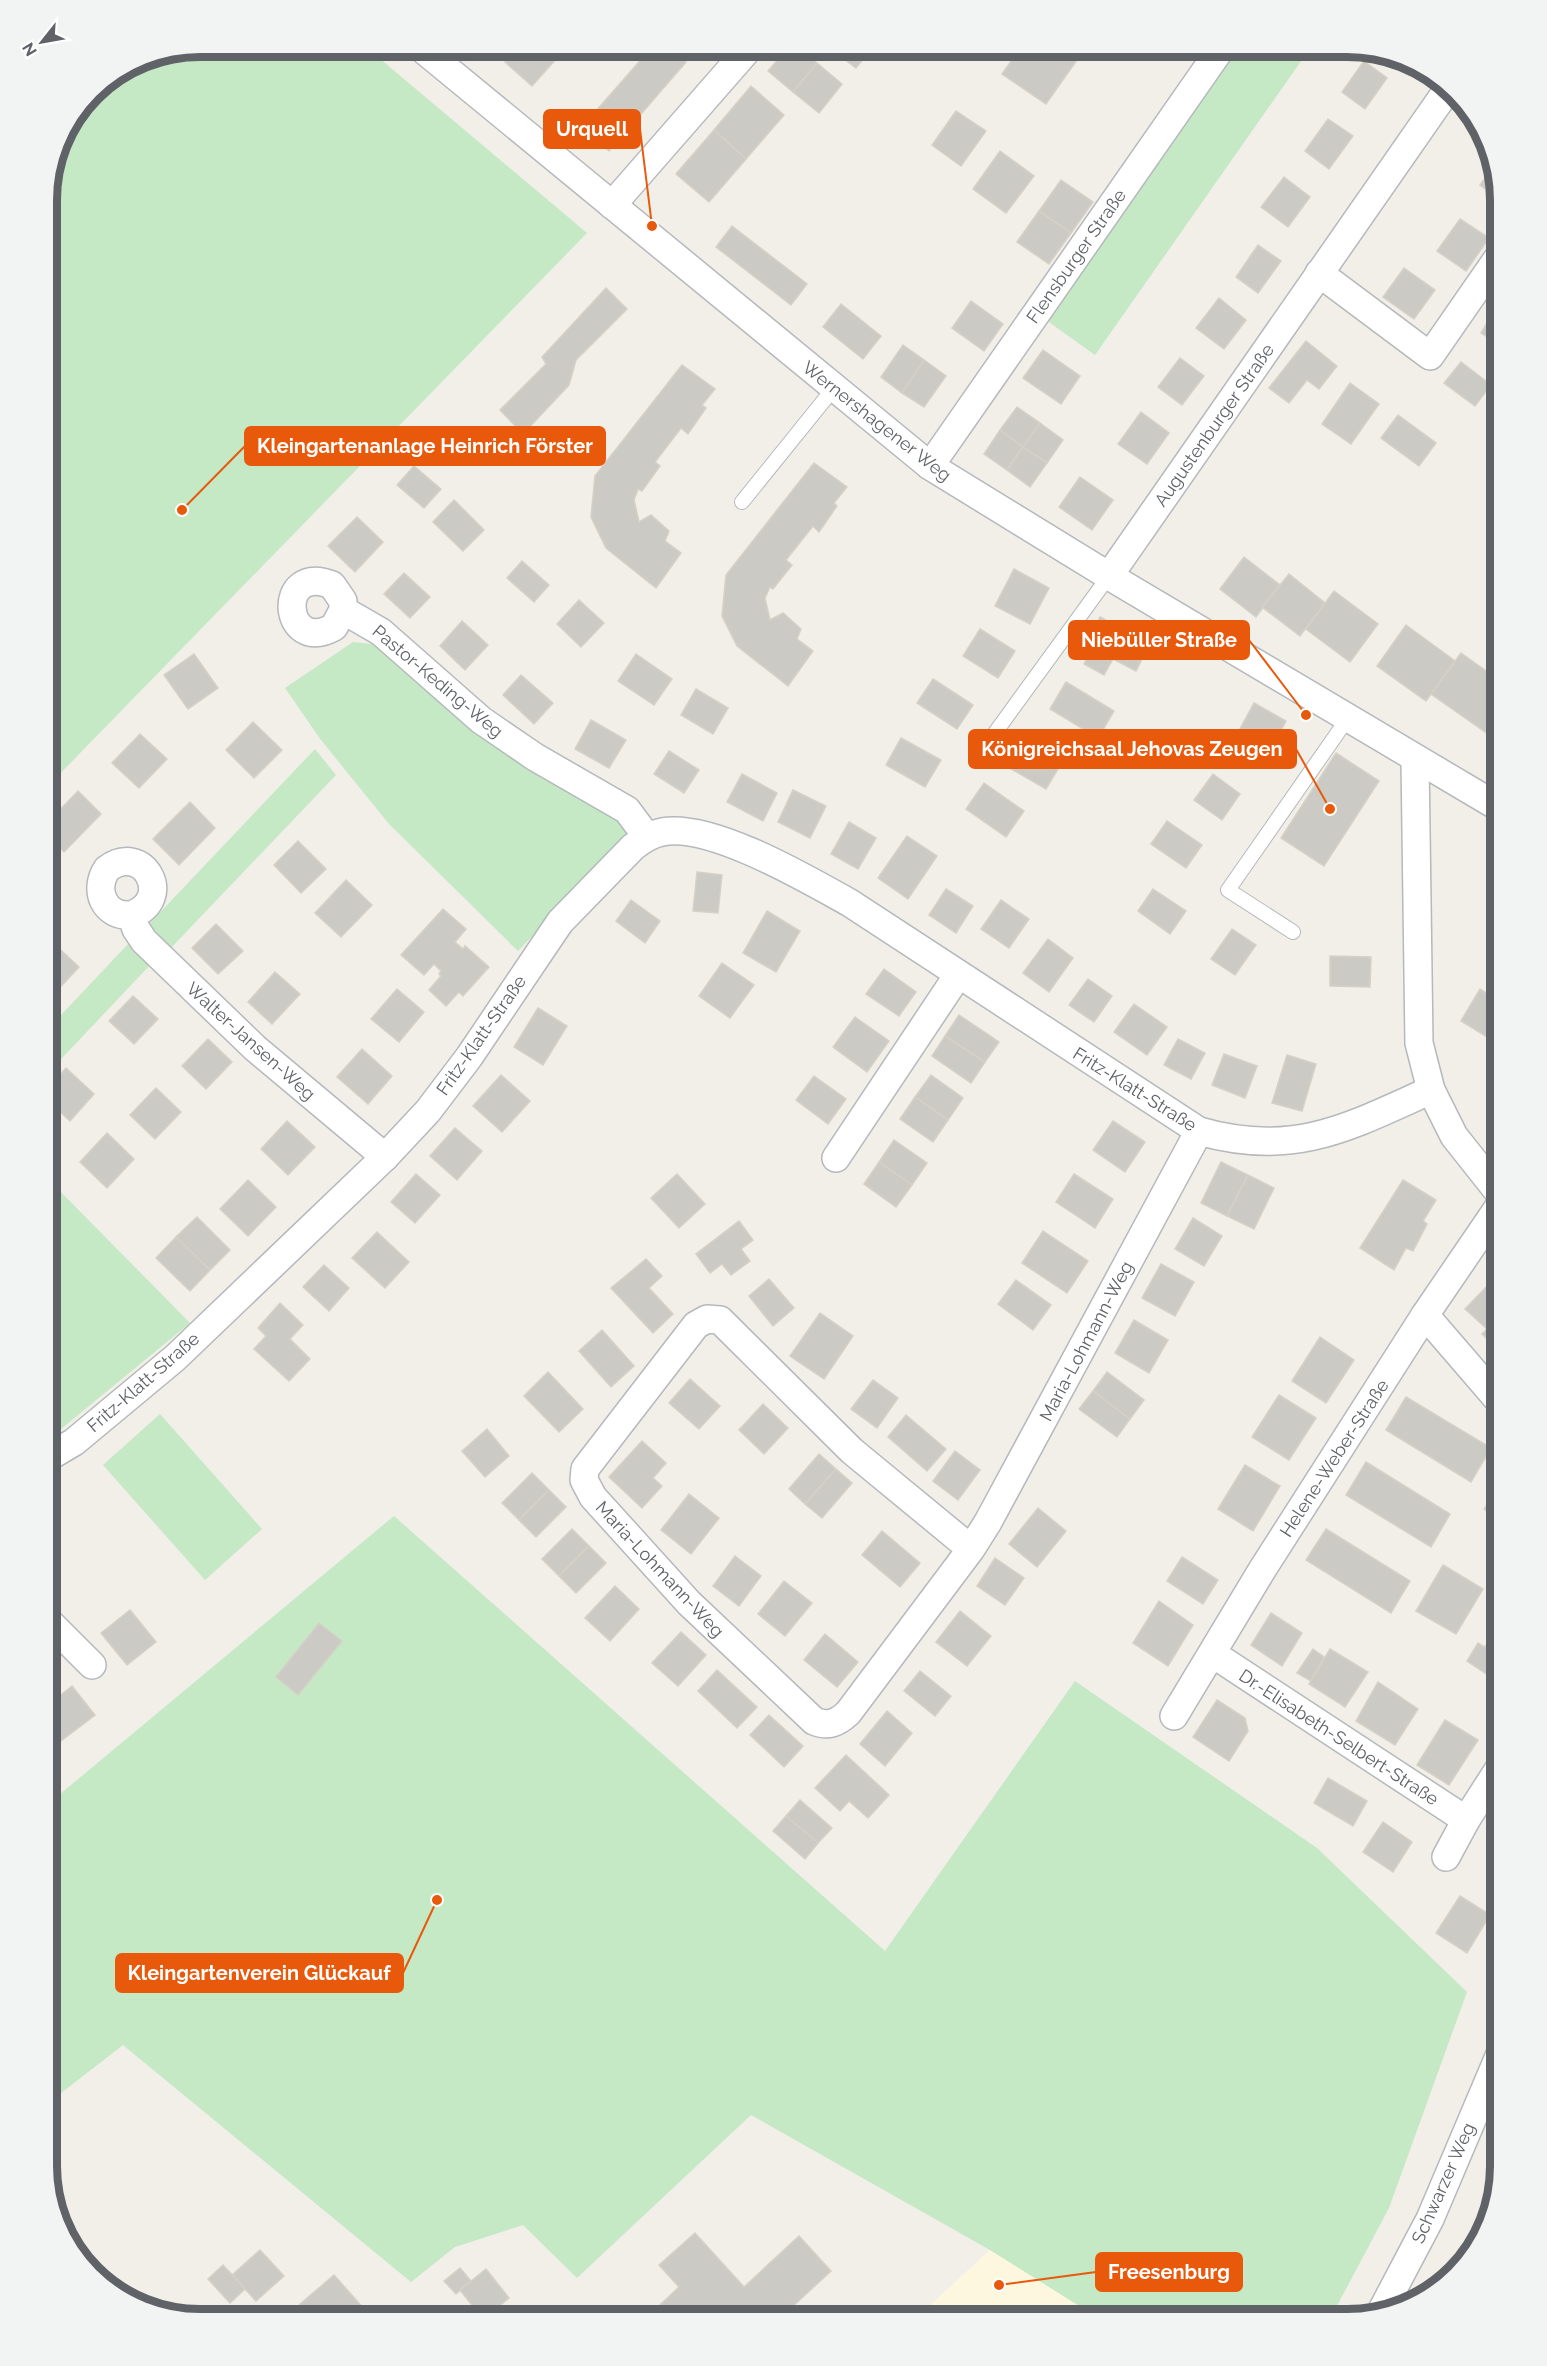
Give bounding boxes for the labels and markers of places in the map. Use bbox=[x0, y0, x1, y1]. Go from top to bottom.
callout: Urquell bbox=[544, 110, 640, 148]
callout: Kleingartenanlage Heinrich Förster bbox=[245, 427, 605, 465]
callout: Niebüller Straße bbox=[1069, 621, 1249, 659]
callout: Königreichsaal Jehovas Zeugen bbox=[969, 730, 1296, 768]
callout: Kleingartenverein Glückauf bbox=[116, 1954, 403, 1992]
callout: Freesenburg bbox=[1096, 2253, 1242, 2291]

